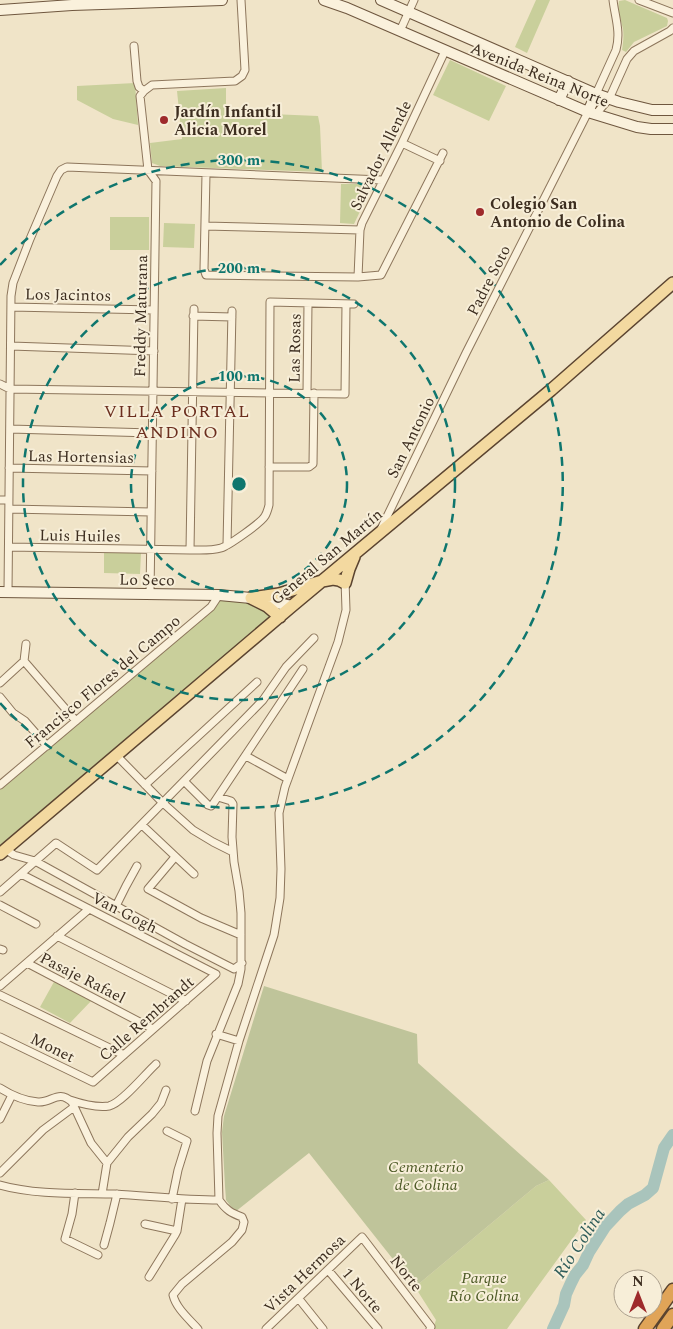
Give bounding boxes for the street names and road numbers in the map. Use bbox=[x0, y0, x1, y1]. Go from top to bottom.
street label: Avenida Reina Norte bbox=[467, 36, 612, 114]
street label: Salvador Allende bbox=[344, 96, 418, 214]
street label: Padre Soto bbox=[461, 241, 517, 320]
street label: Freddy Maturana bbox=[128, 255, 154, 377]
street label: Los Jacintos bbox=[25, 282, 111, 308]
street label: Las Rosas bbox=[282, 313, 308, 383]
street label: San Antonio bbox=[381, 392, 441, 482]
street label: Las Hortensias bbox=[28, 444, 134, 470]
street label: General San Martín bbox=[265, 503, 388, 611]
street label: Luis Huiles bbox=[39, 523, 121, 549]
street label: Lo Seco bbox=[119, 568, 175, 592]
street label: Francisco Flores del Campo bbox=[19, 609, 186, 754]
street label: Van Gogh bbox=[87, 886, 162, 940]
street label: Pasaje Rafael bbox=[35, 946, 130, 1010]
street label: Calle Rembrandt bbox=[94, 970, 200, 1067]
street label: Monet bbox=[26, 1027, 79, 1069]
street label: Vista Hermosa bbox=[258, 1228, 351, 1319]
street label: Norte bbox=[384, 1250, 428, 1297]
street label: 1 Norte bbox=[336, 1263, 389, 1319]

